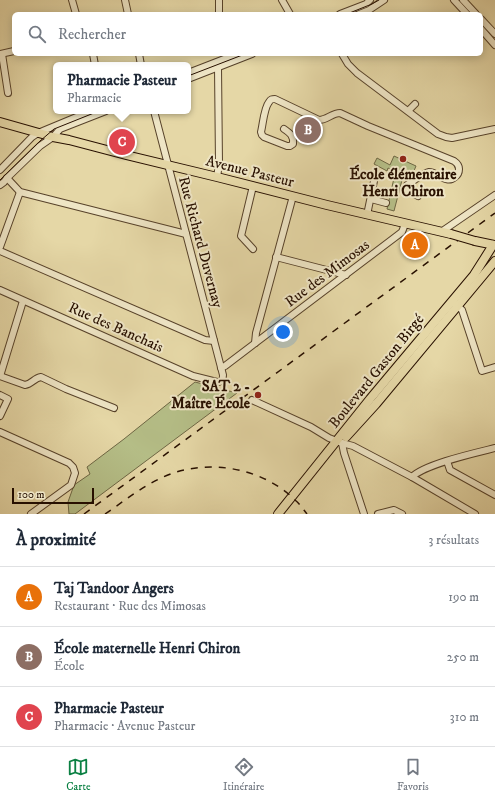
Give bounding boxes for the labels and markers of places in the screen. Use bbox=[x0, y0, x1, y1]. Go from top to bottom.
pin: B bbox=[295, 115, 321, 145]
pin: C bbox=[109, 127, 135, 157]
marker: École élémentaire Henri Chiron bbox=[398, 154, 408, 164]
place label: École élémentaire Henri Chiron bbox=[349, 164, 457, 201]
pin: A bbox=[402, 230, 428, 260]
place label: SAT 2 - Maître École bbox=[171, 377, 251, 413]
marker: SAT 2 - Maître École bbox=[253, 390, 263, 400]

